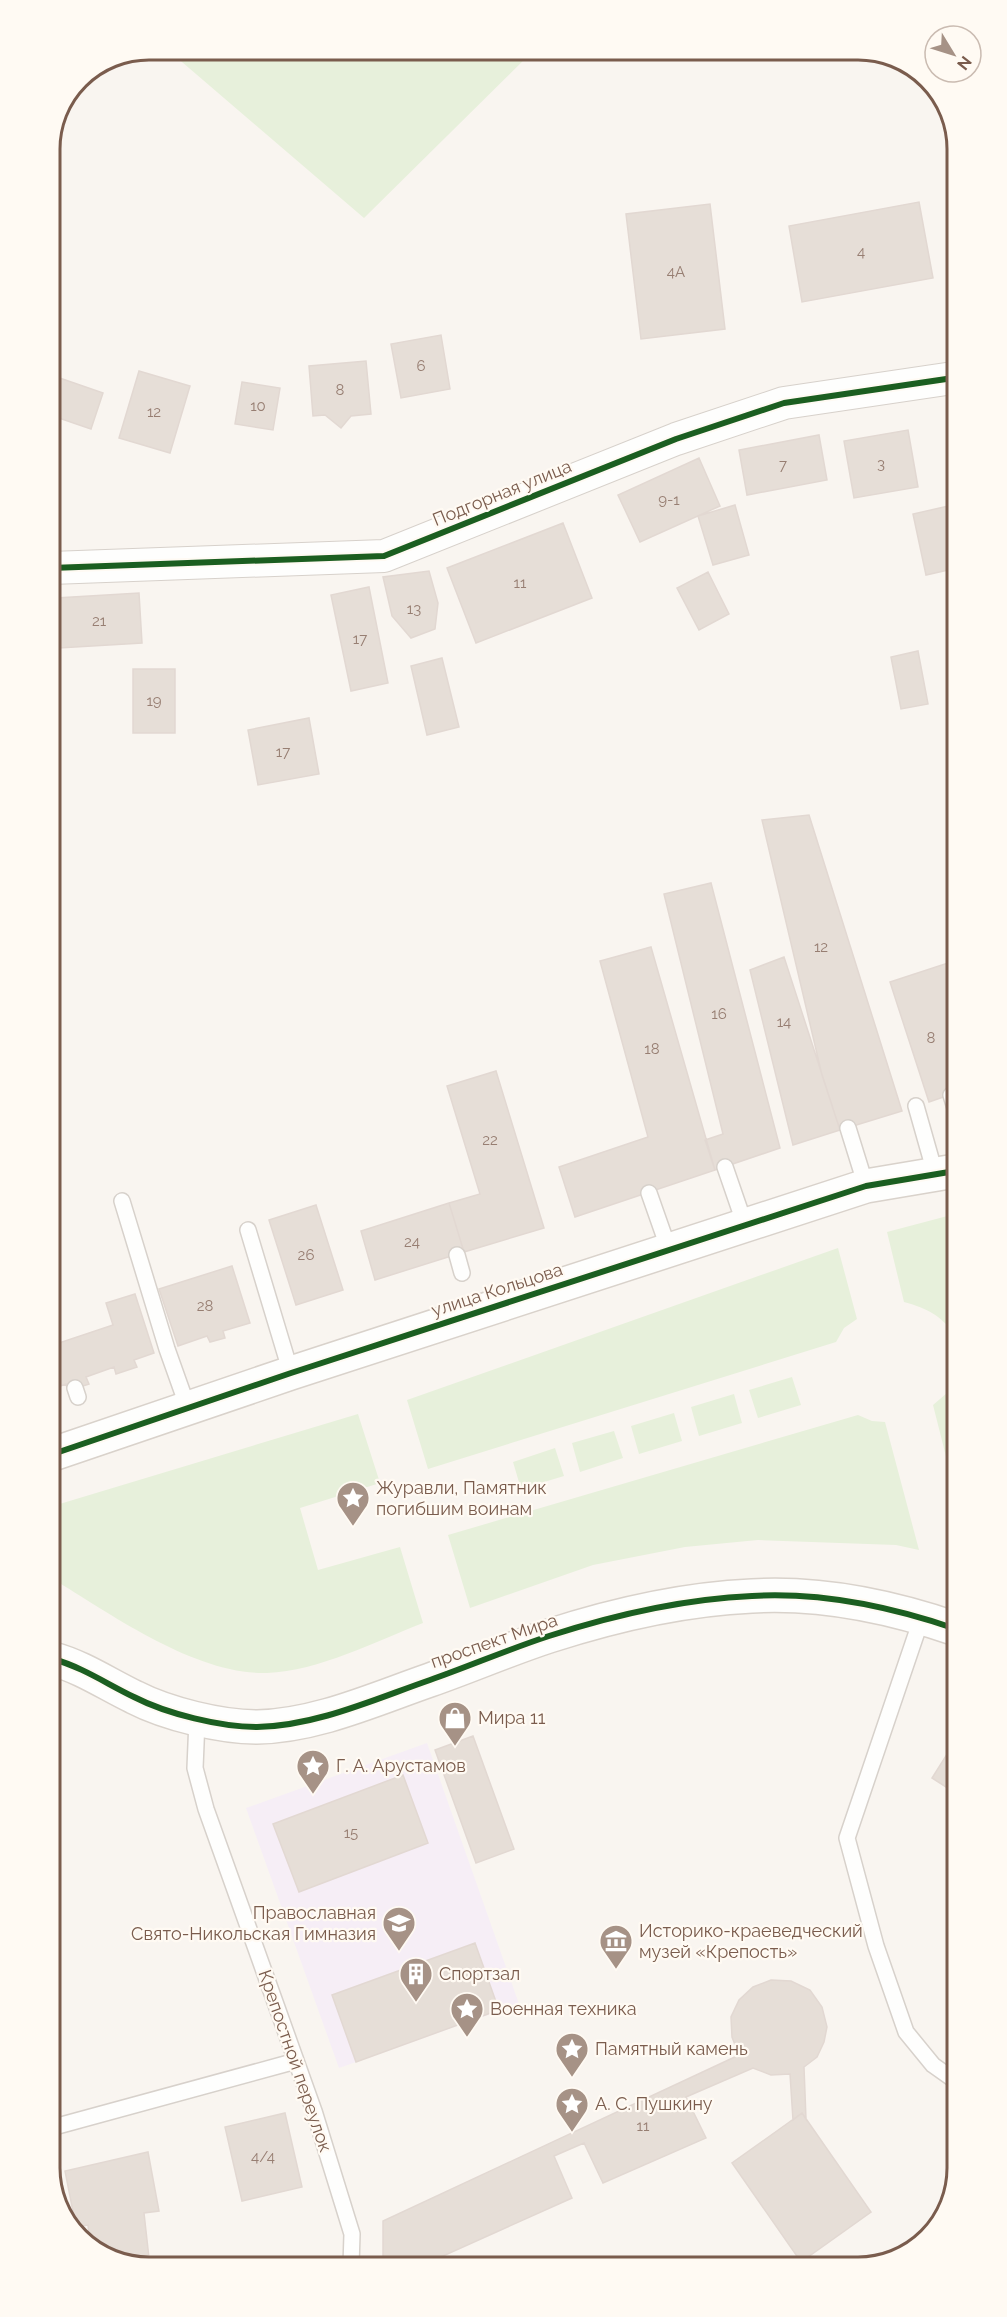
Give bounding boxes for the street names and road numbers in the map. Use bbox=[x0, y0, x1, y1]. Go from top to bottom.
street label: Подгорная улица bbox=[429, 455, 574, 530]
street label: улица Кольцова bbox=[429, 1258, 565, 1321]
street label: проспект Мира bbox=[428, 1609, 560, 1672]
street label: Крепостной переулок bbox=[254, 1967, 337, 2155]

